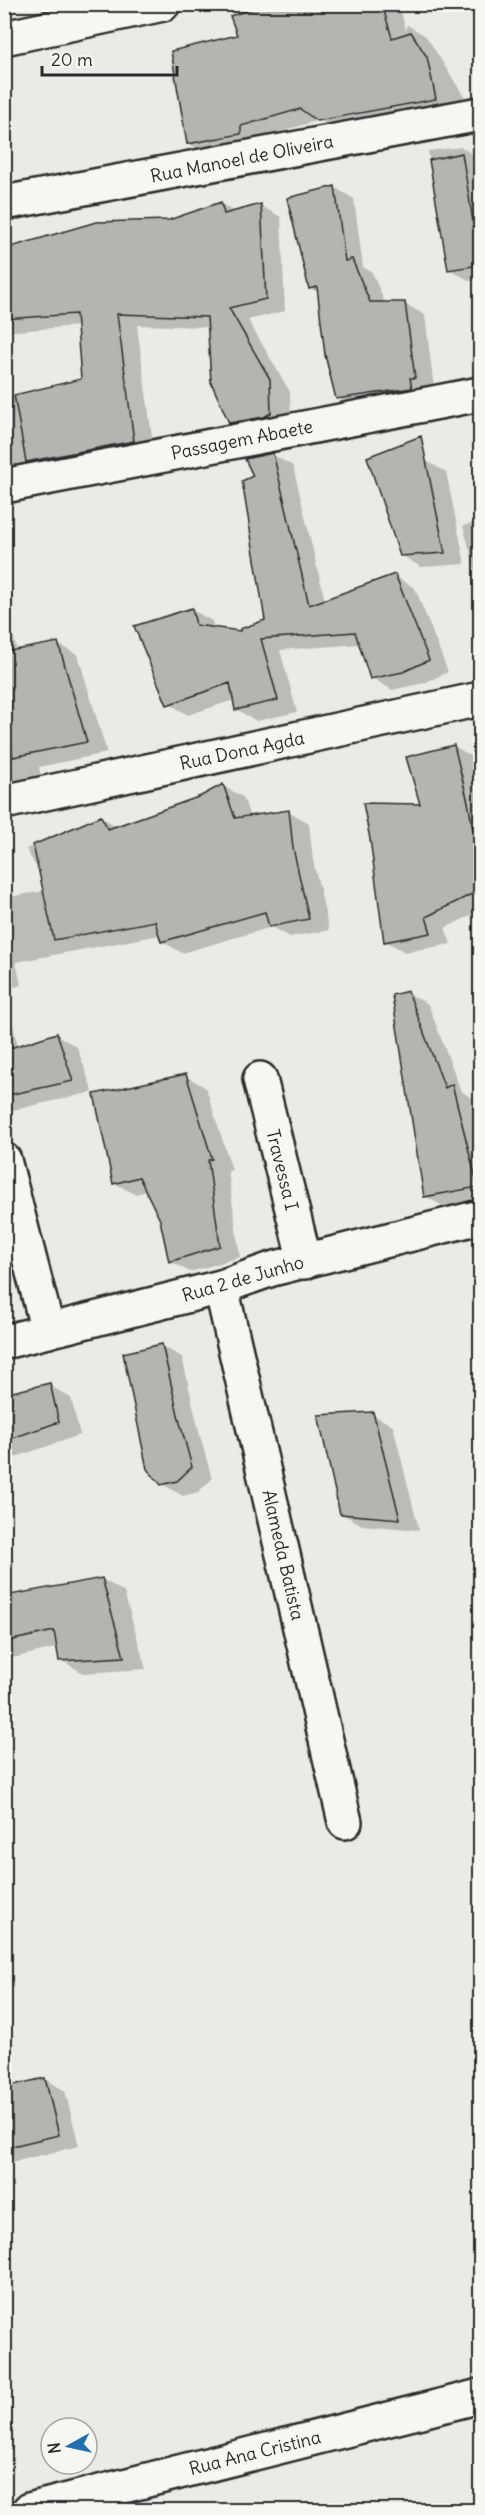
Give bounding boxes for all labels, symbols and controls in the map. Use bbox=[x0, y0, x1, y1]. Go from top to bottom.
scale bar bbox=[42, 39, 177, 77]
text: 20 m bbox=[51, 48, 93, 71]
street label: Rua Manoel de Oliveira bbox=[148, 129, 335, 188]
street label: Passagem Abaete bbox=[169, 414, 315, 465]
street label: Rua Dona Agda bbox=[178, 726, 306, 775]
street label: Travessa I bbox=[261, 1127, 304, 1213]
street label: Rua 2 de Junho bbox=[179, 1250, 306, 1307]
street label: Alameda Batista bbox=[257, 1487, 310, 1622]
north arrow bbox=[39, 2416, 99, 2476]
street label: Rua Ana Cristina bbox=[187, 2425, 323, 2480]
text: N bbox=[43, 2441, 65, 2455]

